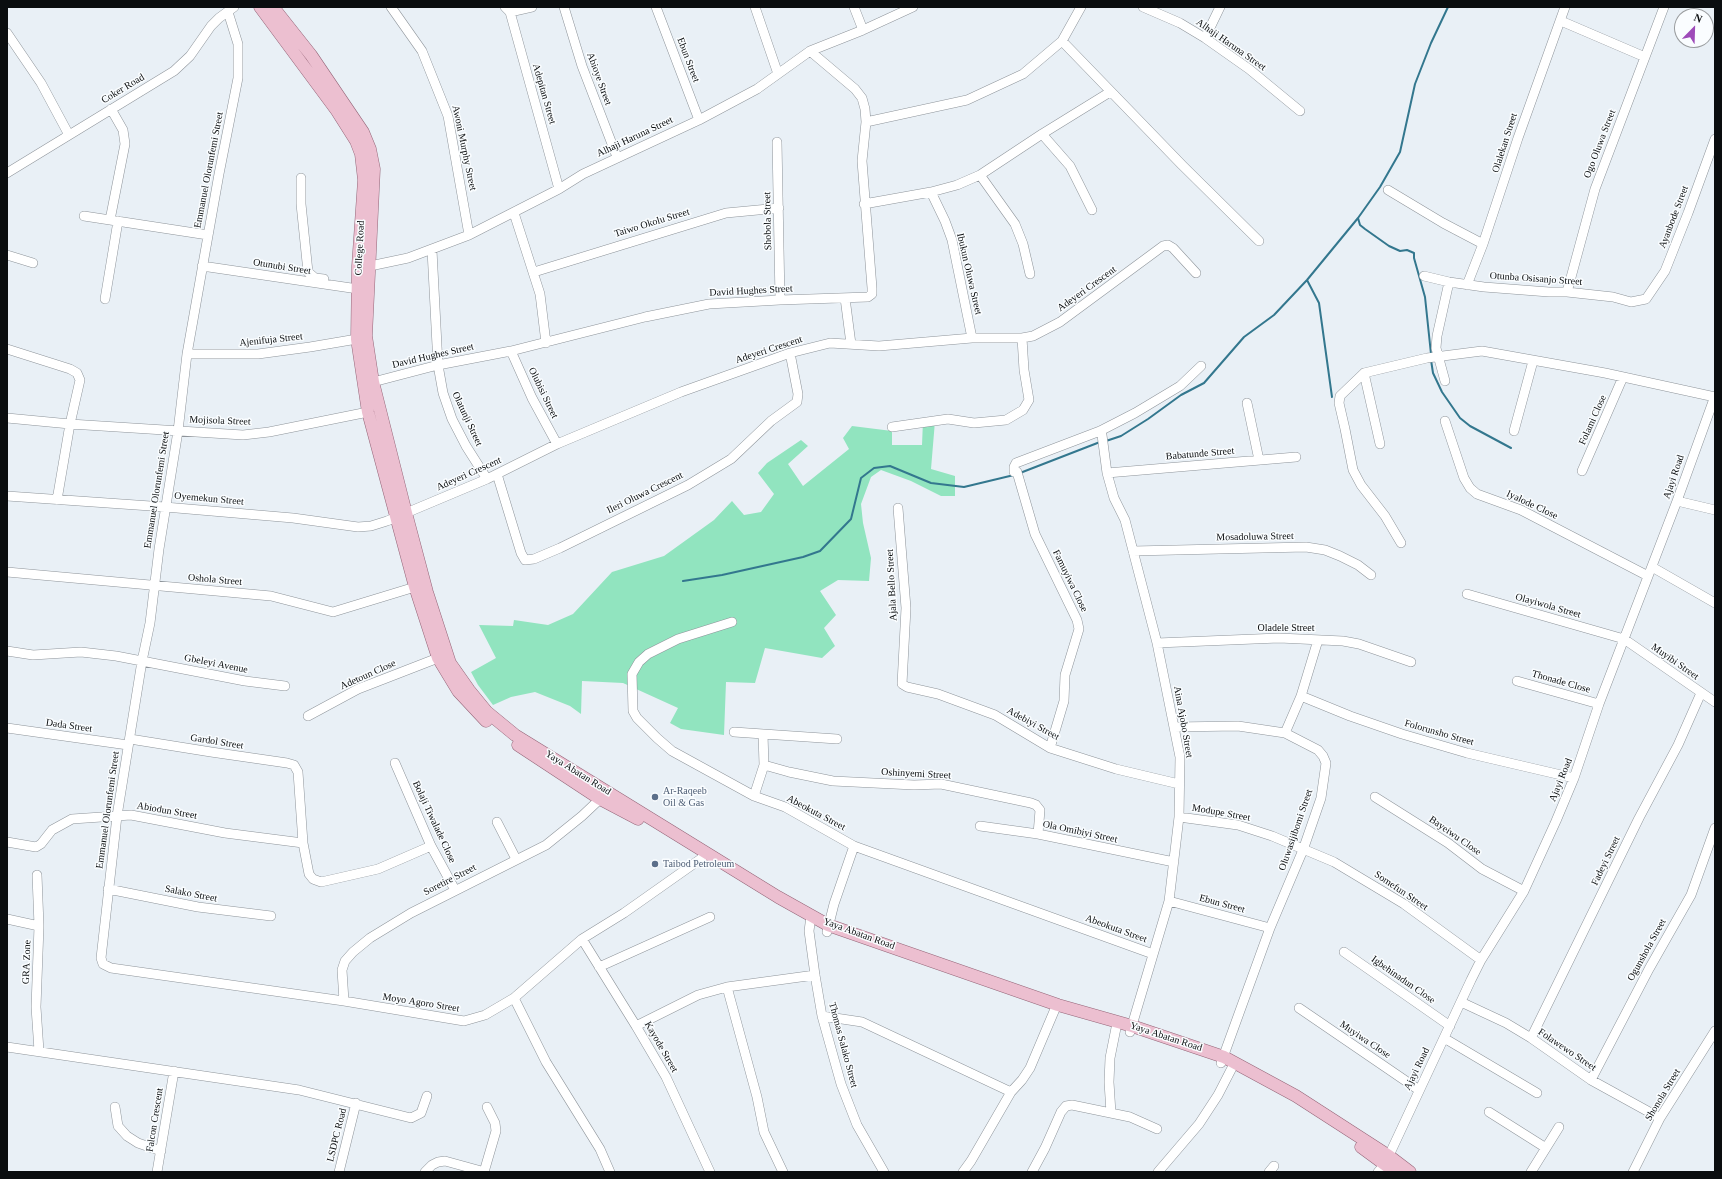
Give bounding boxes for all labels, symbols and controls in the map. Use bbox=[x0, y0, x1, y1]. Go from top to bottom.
north arrow bbox=[1674, 8, 1714, 48]
text: N bbox=[1692, 11, 1704, 25]
street label: Alhaji Haruna Street bbox=[1194, 16, 1268, 74]
street label: Ebun Street bbox=[674, 36, 702, 84]
street label: Abioye Street bbox=[584, 51, 614, 107]
street label: Adepitan Street bbox=[530, 62, 558, 126]
street label: Coker Road bbox=[99, 71, 147, 107]
street label: Awoni Murphy Street bbox=[449, 104, 479, 192]
street label: Ogo Oluwa Street bbox=[1581, 108, 1619, 180]
street label: Emmanuel Olorunfemi Street bbox=[192, 111, 226, 229]
street label: Olalekan Street bbox=[1490, 112, 1520, 174]
street label: Alhaji Haruna Street bbox=[595, 114, 675, 160]
street label: Ayanbode Street bbox=[1657, 184, 1691, 250]
street label: Shobola Street bbox=[761, 192, 775, 250]
street label: Taiwo Okolu Street bbox=[613, 206, 691, 240]
street label: College Road bbox=[353, 220, 367, 276]
street label: Ibukun Oluwa Street bbox=[954, 232, 984, 316]
street label: Otunubi Street bbox=[252, 256, 312, 278]
street label: Adeyeri Crescent bbox=[1055, 264, 1119, 314]
street label: Otunba Osisanjo Street bbox=[1489, 270, 1583, 288]
street label: David Hughes Street bbox=[709, 283, 793, 299]
street label: Ajenifuja Street bbox=[239, 331, 303, 349]
street label: Adeyeri Crescent bbox=[734, 334, 804, 366]
street label: David Hughes Street bbox=[391, 341, 475, 371]
street label: Olubisi Street bbox=[525, 366, 561, 420]
street label: Olatunji Street bbox=[449, 390, 485, 448]
street label: Folami Close bbox=[1577, 393, 1609, 447]
street label: Mojisola Street bbox=[189, 414, 251, 428]
street label: Emmanuel Olorunfemi Street bbox=[142, 431, 172, 549]
street label: Babatunde Street bbox=[1165, 445, 1235, 463]
street label: Ajayi Road bbox=[1661, 453, 1687, 501]
street label: Adeyeri Crescent bbox=[435, 454, 503, 494]
street label: Ileri Oluwa Crescent bbox=[605, 469, 685, 517]
street label: Iyalode Close bbox=[1504, 488, 1560, 522]
street label: Oyemekun Street bbox=[174, 490, 244, 508]
street label: Mosadoluwa Street bbox=[1216, 530, 1294, 544]
street label: Famuyiwa Close bbox=[1050, 548, 1090, 614]
street label: Ajala Bello Street bbox=[884, 549, 900, 621]
street label: Oshola Street bbox=[188, 572, 242, 588]
street label: Olayiwola Street bbox=[1514, 591, 1582, 621]
street label: Oladele Street bbox=[1258, 622, 1314, 634]
street label: Muyibi Street bbox=[1649, 641, 1701, 683]
street label: Gbeleyi Avenue bbox=[183, 652, 249, 676]
street label: Adetoun Close bbox=[338, 657, 398, 693]
street label: Thonade Close bbox=[1530, 668, 1592, 696]
street label: Aina Ajobo Street bbox=[1171, 685, 1195, 759]
street label: Adebiyi Street bbox=[1005, 705, 1061, 743]
street label: Dada Street bbox=[45, 717, 93, 735]
street label: Folorunsho Street bbox=[1403, 717, 1475, 749]
street label: Gardol Street bbox=[190, 732, 244, 752]
street label: Yaya Abatan Road bbox=[543, 748, 613, 798]
street label: Emmanuel Olorunfemi Street bbox=[94, 751, 122, 869]
street label: Ajayi Road bbox=[1547, 757, 1575, 803]
street label: Oshinyemi Street bbox=[881, 766, 951, 782]
street label: Bolaji Tiwalade Close bbox=[410, 779, 458, 865]
place label: Ar-Raqeeb Oil & Gas bbox=[663, 785, 707, 808]
street label: Oluwasijibomi Street bbox=[1276, 788, 1316, 872]
marker: Ar-Raqeeb Oil & Gas bbox=[650, 792, 660, 802]
street label: Abeokuta Street bbox=[785, 793, 847, 833]
street label: Abiodun Street bbox=[136, 800, 198, 822]
street label: Modupe Street bbox=[1191, 802, 1251, 824]
street label: Bayeiwu Close bbox=[1427, 814, 1483, 858]
street label: Ola Omibiyi Street bbox=[1042, 818, 1118, 846]
street label: Fadeyi Street bbox=[1589, 835, 1623, 887]
place label: Taibod Petroleum bbox=[663, 858, 734, 870]
marker: Taibod Petroleum bbox=[650, 859, 660, 869]
street label: Soretire Street bbox=[422, 862, 478, 898]
street label: Somefun Street bbox=[1372, 869, 1430, 913]
street label: Salako Street bbox=[164, 883, 218, 905]
street label: Ebun Street bbox=[1198, 892, 1246, 916]
street label: Abeokuta Street bbox=[1084, 912, 1148, 946]
street label: Yaya Abatan Road bbox=[822, 916, 896, 952]
street label: Ogunshola Street bbox=[1625, 917, 1669, 983]
street label: GRA Zone bbox=[20, 940, 34, 984]
street label: Igbehinadun Close bbox=[1369, 954, 1437, 1006]
street label: Moyo Agoro Street bbox=[382, 991, 460, 1015]
street label: Thomas Salako Street bbox=[826, 1001, 860, 1089]
street label: Kayode Street bbox=[642, 1019, 680, 1075]
street label: Muyiwa Close bbox=[1337, 1019, 1393, 1061]
street label: Yaya Abatan Road bbox=[1128, 1020, 1204, 1054]
street label: Folawewo Street bbox=[1536, 1026, 1598, 1074]
street label: Ajayi Road bbox=[1402, 1046, 1432, 1092]
street label: Shonola Street bbox=[1643, 1067, 1683, 1123]
street label: Falcon Crescent bbox=[144, 1087, 166, 1153]
street label: LSDPC Road bbox=[325, 1107, 349, 1163]

